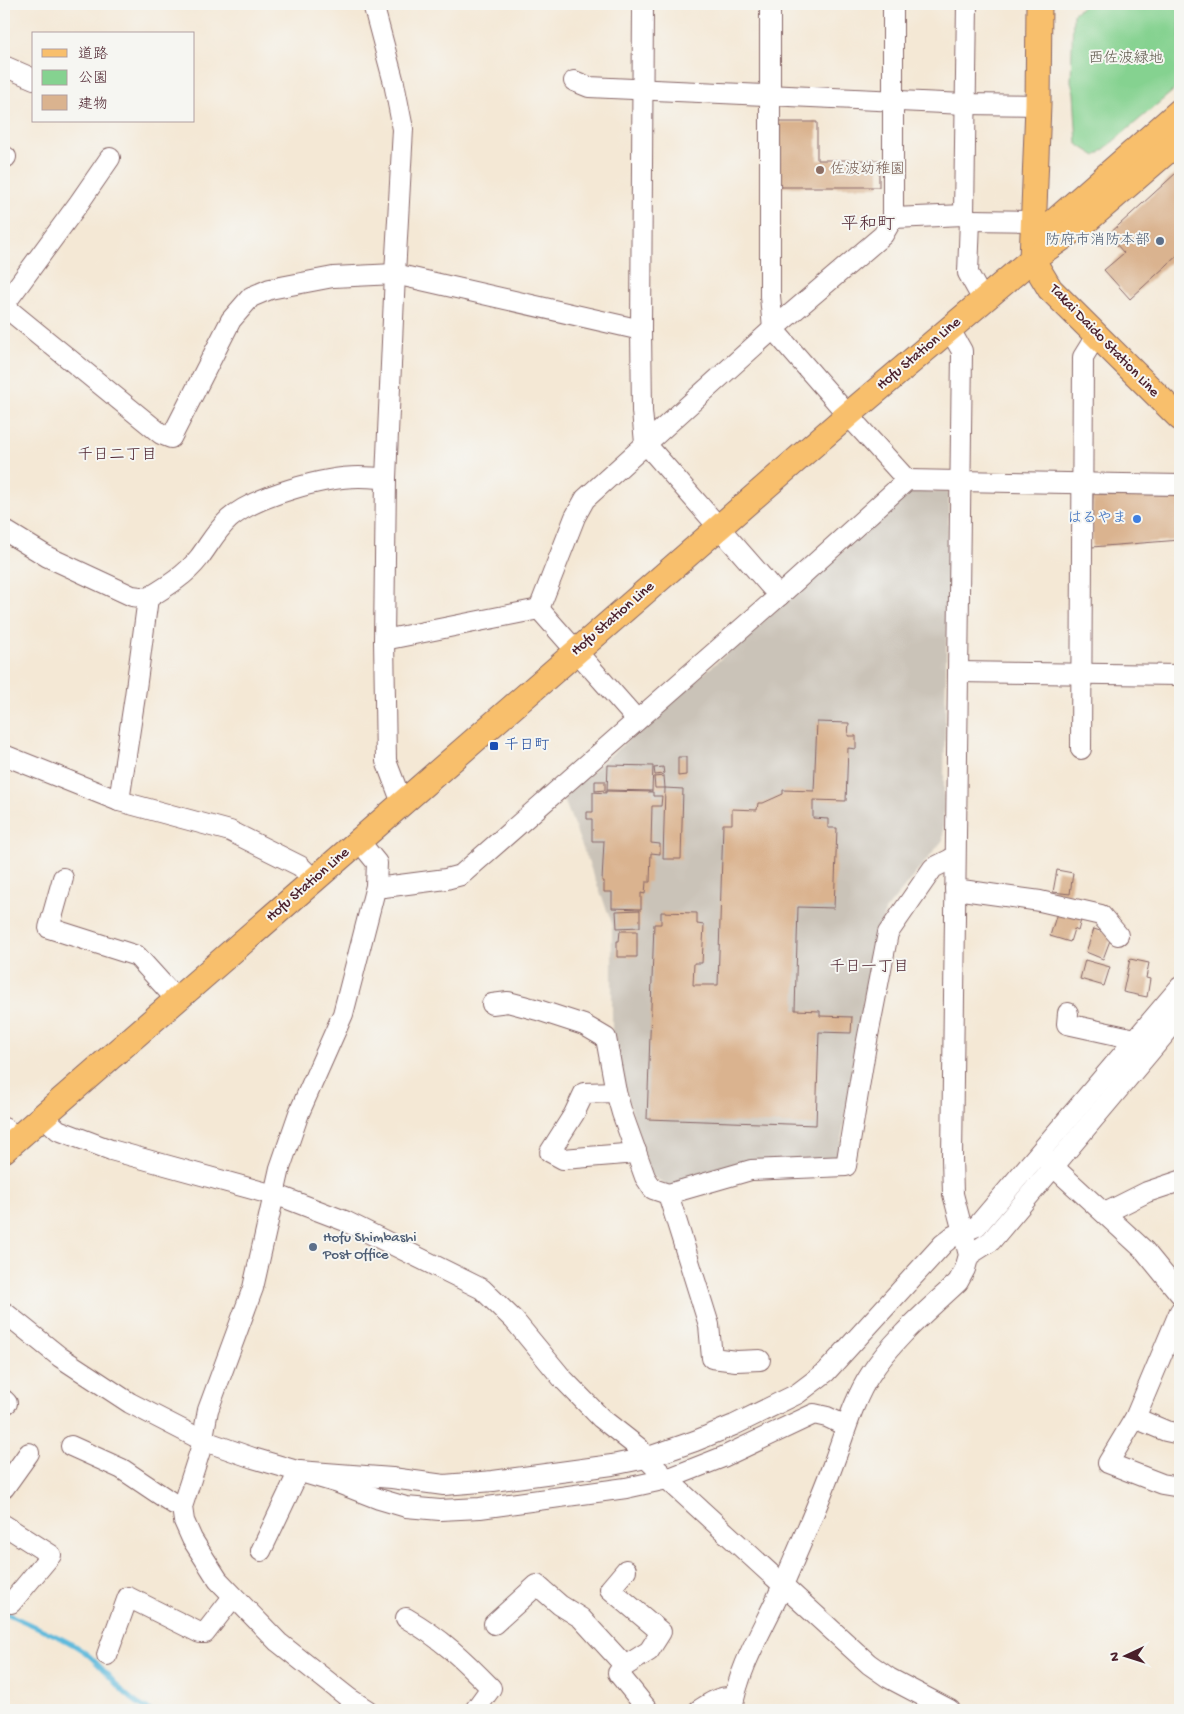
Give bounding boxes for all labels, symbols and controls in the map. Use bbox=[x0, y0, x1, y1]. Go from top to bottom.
legend bbox=[32, 32, 195, 122]
text: 道路 bbox=[78, 46, 108, 64]
park label: 西佐波緑地 bbox=[1088, 49, 1164, 68]
text: 公園 bbox=[78, 70, 108, 88]
text: 建物 bbox=[78, 96, 108, 114]
place label: 佐波幼稚園 bbox=[830, 160, 905, 179]
marker: 佐波幼稚園 bbox=[814, 164, 826, 176]
district label: 平和町 bbox=[841, 214, 895, 236]
place label: 防府市消防本部 bbox=[1045, 231, 1150, 250]
marker: 防府市消防本部 bbox=[1154, 235, 1166, 247]
street label: Takai Daido Station Line bbox=[1045, 280, 1163, 401]
street label: Hofu Station Line bbox=[873, 313, 965, 394]
district label: 千日二丁目 bbox=[77, 446, 157, 466]
place label: はるやま bbox=[1067, 510, 1127, 528]
marker: はるやま bbox=[1131, 513, 1143, 525]
street label: Hofu Station Line bbox=[568, 578, 658, 660]
place label: 千日町 bbox=[504, 737, 550, 755]
marker: 千日町 bbox=[488, 740, 500, 752]
street label: Hofu Station Line bbox=[263, 844, 353, 926]
district label: 千日一丁目 bbox=[829, 958, 909, 978]
place label: Hofu Shimbashi Post Office bbox=[322, 1229, 417, 1264]
marker: Hofu Shimbashi Post Office bbox=[307, 1241, 319, 1253]
north arrow bbox=[1102, 1632, 1152, 1682]
text: N bbox=[1107, 1652, 1124, 1662]

